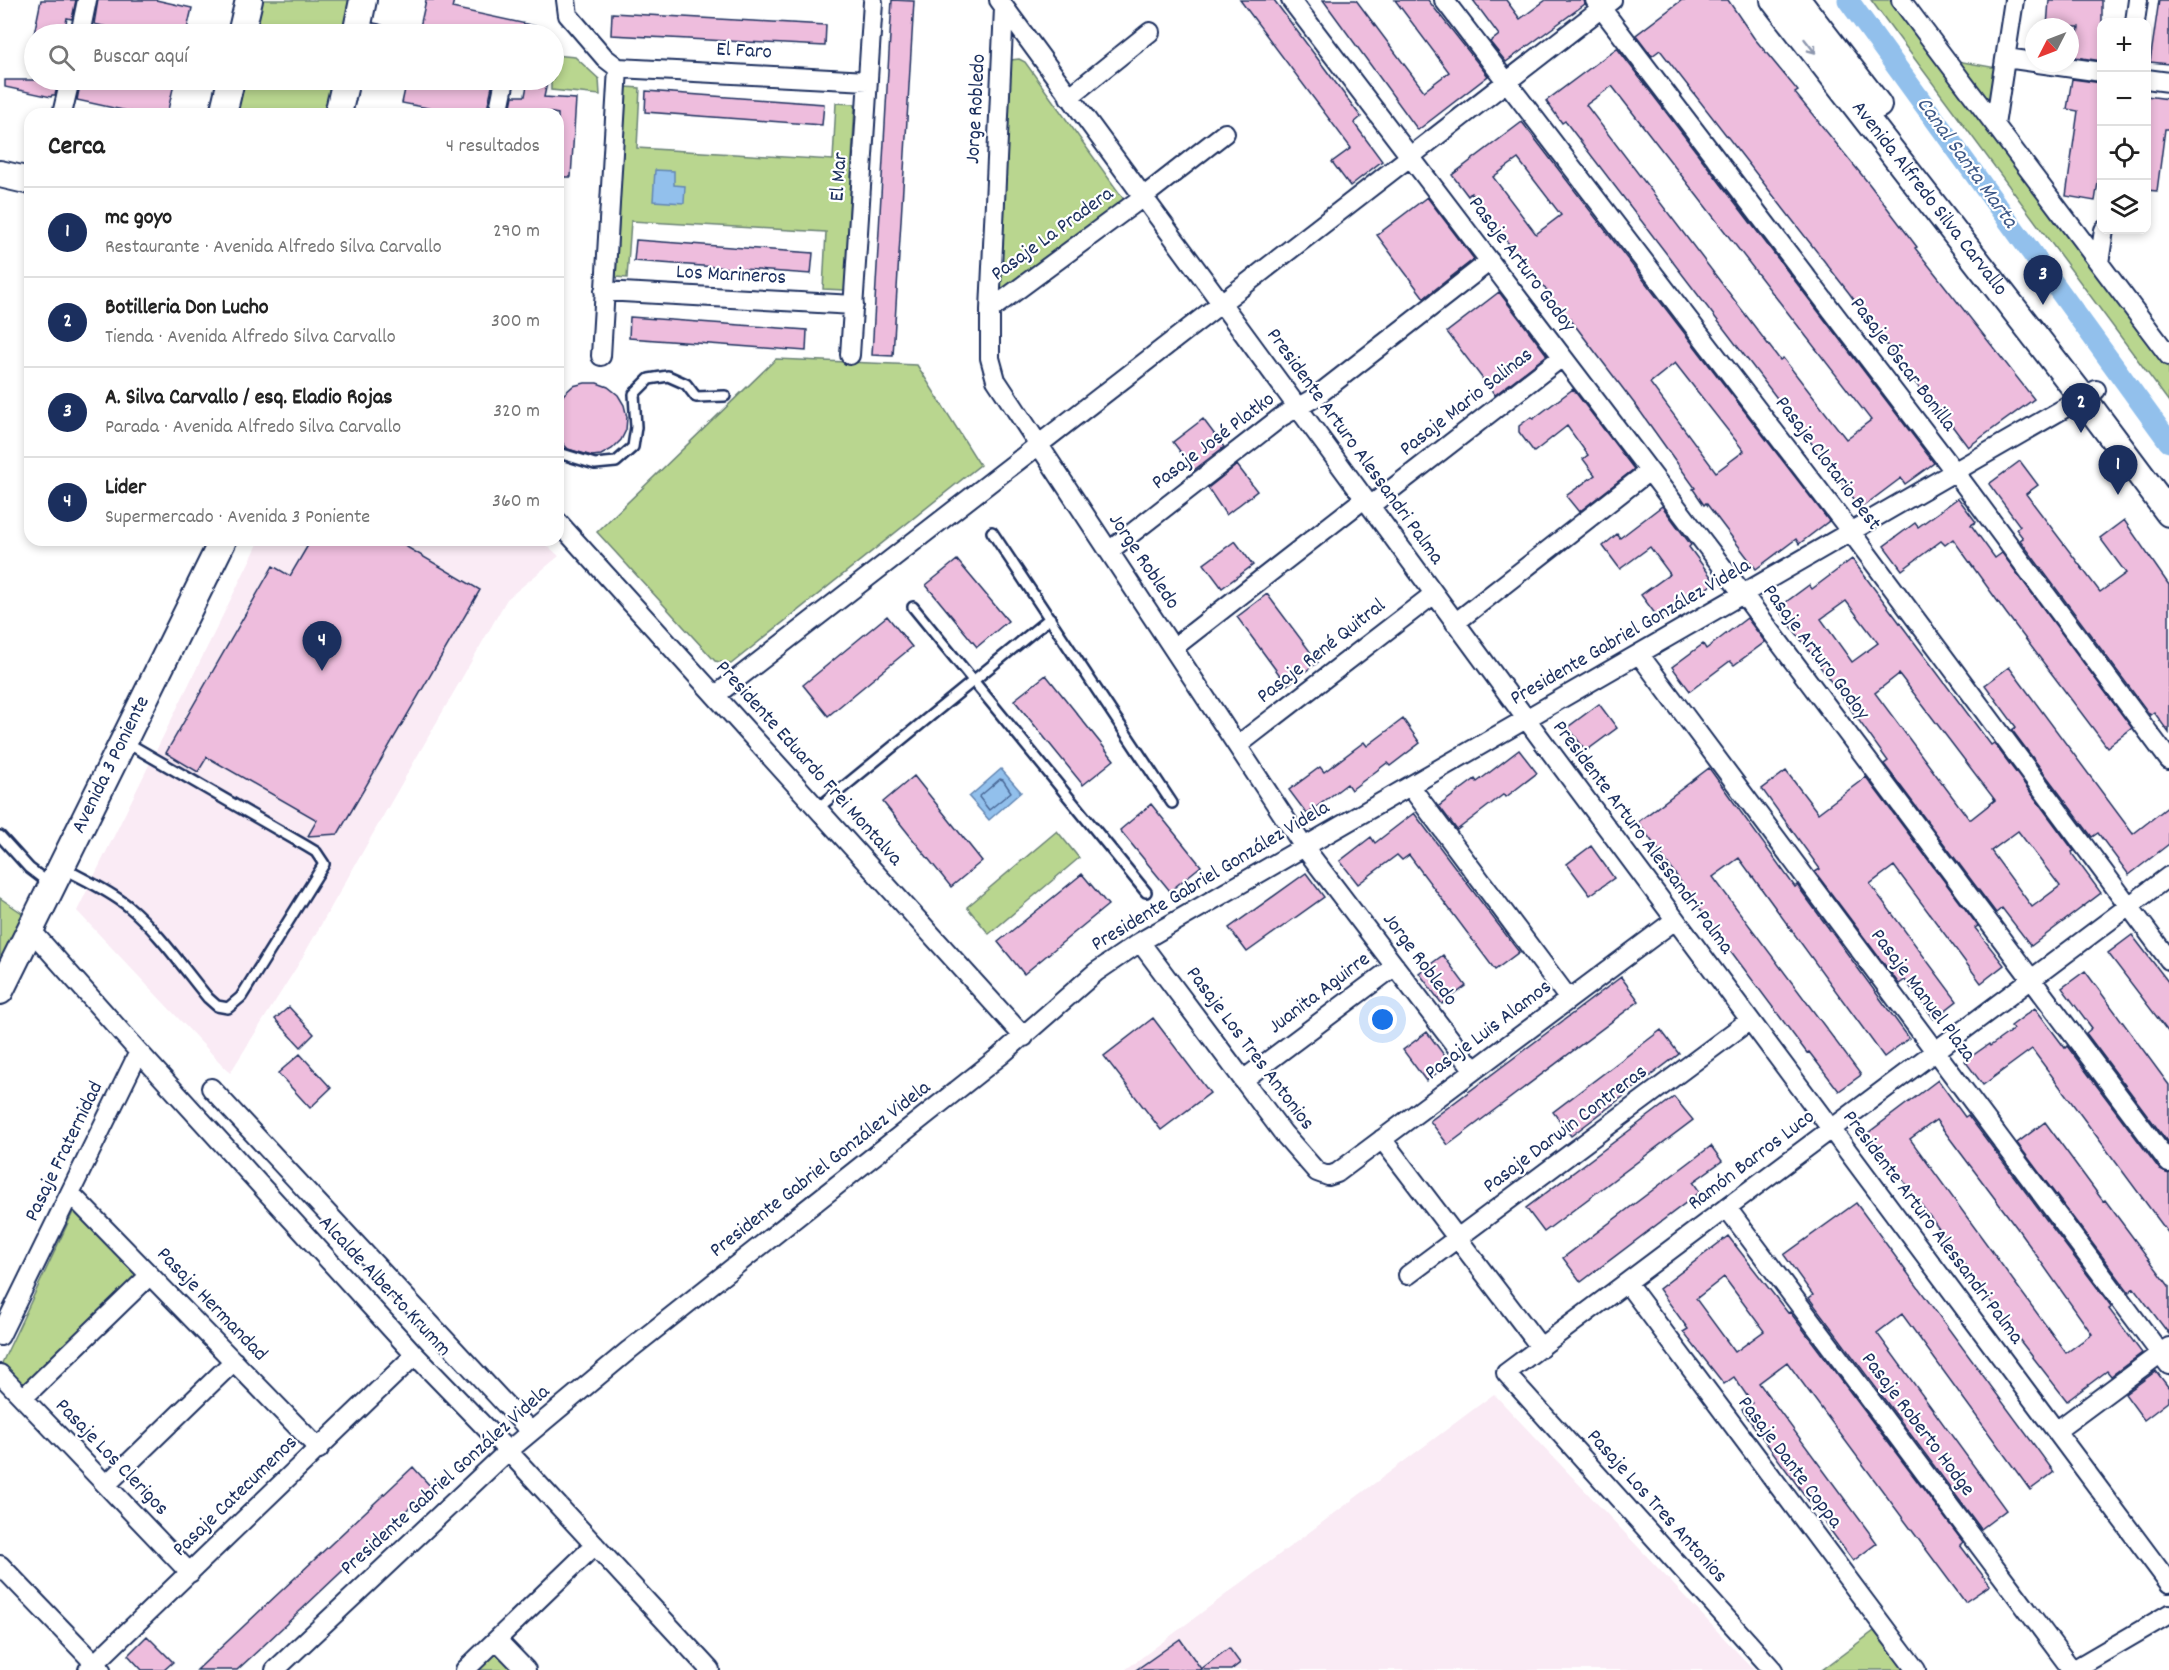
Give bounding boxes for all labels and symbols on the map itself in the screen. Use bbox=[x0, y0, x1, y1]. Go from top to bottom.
north arrow bbox=[2025, 18, 2079, 72]
street label: El Faro bbox=[715, 36, 773, 68]
one-way arrow bbox=[1803, 38, 1816, 54]
street label: Jorge Robledo bbox=[959, 53, 995, 165]
water label: Canal Santa Marta bbox=[1908, 91, 2025, 236]
street label: Avenida Alfredo Silva Carvallo bbox=[1843, 95, 2014, 303]
street label: El Mar bbox=[823, 151, 857, 203]
street label: Pasaje La Pradera bbox=[986, 180, 1121, 290]
street label: Pasaje Arturo Godoy bbox=[1460, 191, 1582, 340]
pin: 3 bbox=[2024, 256, 2062, 305]
street label: Los Marineros bbox=[675, 258, 787, 294]
street label: Pasaje Óscar Bonilla bbox=[1841, 291, 1963, 439]
street label: Presidente Arturo Alessandri Palma bbox=[1258, 323, 1451, 572]
street label: Pasaje Mario Salinas bbox=[1394, 341, 1540, 465]
pin: 2 bbox=[2062, 384, 2100, 433]
street label: Pasaje José Platko bbox=[1146, 386, 1282, 498]
street label: Pasaje Clotario Best bbox=[1766, 390, 1888, 538]
pin: 1 bbox=[2098, 446, 2138, 495]
street label: Jorge Robledo bbox=[1100, 508, 1186, 616]
street label: Presidente Gabriel González Videla bbox=[1505, 551, 1758, 714]
street label: Pasaje Arturo Godoy bbox=[1754, 579, 1876, 728]
street label: Pasaje René Quitral bbox=[1251, 592, 1393, 712]
pin: 4 bbox=[302, 622, 342, 671]
street label: Presidente Eduardo Frei Montalva bbox=[707, 655, 909, 874]
street label: Avenida 3 Poniente bbox=[65, 691, 158, 839]
street label: Presidente Arturo Alessandri Palma bbox=[1544, 715, 1741, 962]
street label: Presidente Gabriel González Videla bbox=[1086, 793, 1337, 960]
street label: Jorge Robledo bbox=[1374, 907, 1464, 1013]
street label: Pasaje Manuel Plaza bbox=[1862, 923, 1983, 1070]
street label: Juanita Aguirre bbox=[1263, 946, 1377, 1042]
street label: Pasaje Los Tres Antonios bbox=[1177, 961, 1321, 1137]
street label: Pasaje Luis Alamos bbox=[1419, 973, 1559, 1089]
your location bbox=[1368, 1005, 1397, 1034]
street label: Pasaje Darwin Contreras bbox=[1478, 1058, 1654, 1202]
street label: Presidente Gabriel González Videla bbox=[704, 1073, 939, 1266]
street label: Pasaje Fraternidad bbox=[18, 1077, 112, 1227]
street label: Ramón Barros Luco bbox=[1682, 1103, 1822, 1219]
street label: Presidente Arturo Alessandri Palma bbox=[1834, 1105, 2031, 1352]
street label: Alcalde Alberto Krumm bbox=[310, 1210, 458, 1364]
street label: Pasaje Hermandad bbox=[148, 1241, 274, 1369]
street label: Pasaje Roberto Hodge bbox=[1853, 1347, 1981, 1503]
street label: Presidente Gabriel González Videla bbox=[334, 1378, 558, 1584]
street label: Pasaje Dante Coppa bbox=[1729, 1391, 1849, 1536]
street label: Pasaje Los Clerigos bbox=[47, 1393, 175, 1523]
street label: Pasaje Los Tres Antonios bbox=[1579, 1423, 1733, 1591]
street label: Pasaje Catecumenos bbox=[167, 1429, 305, 1565]

